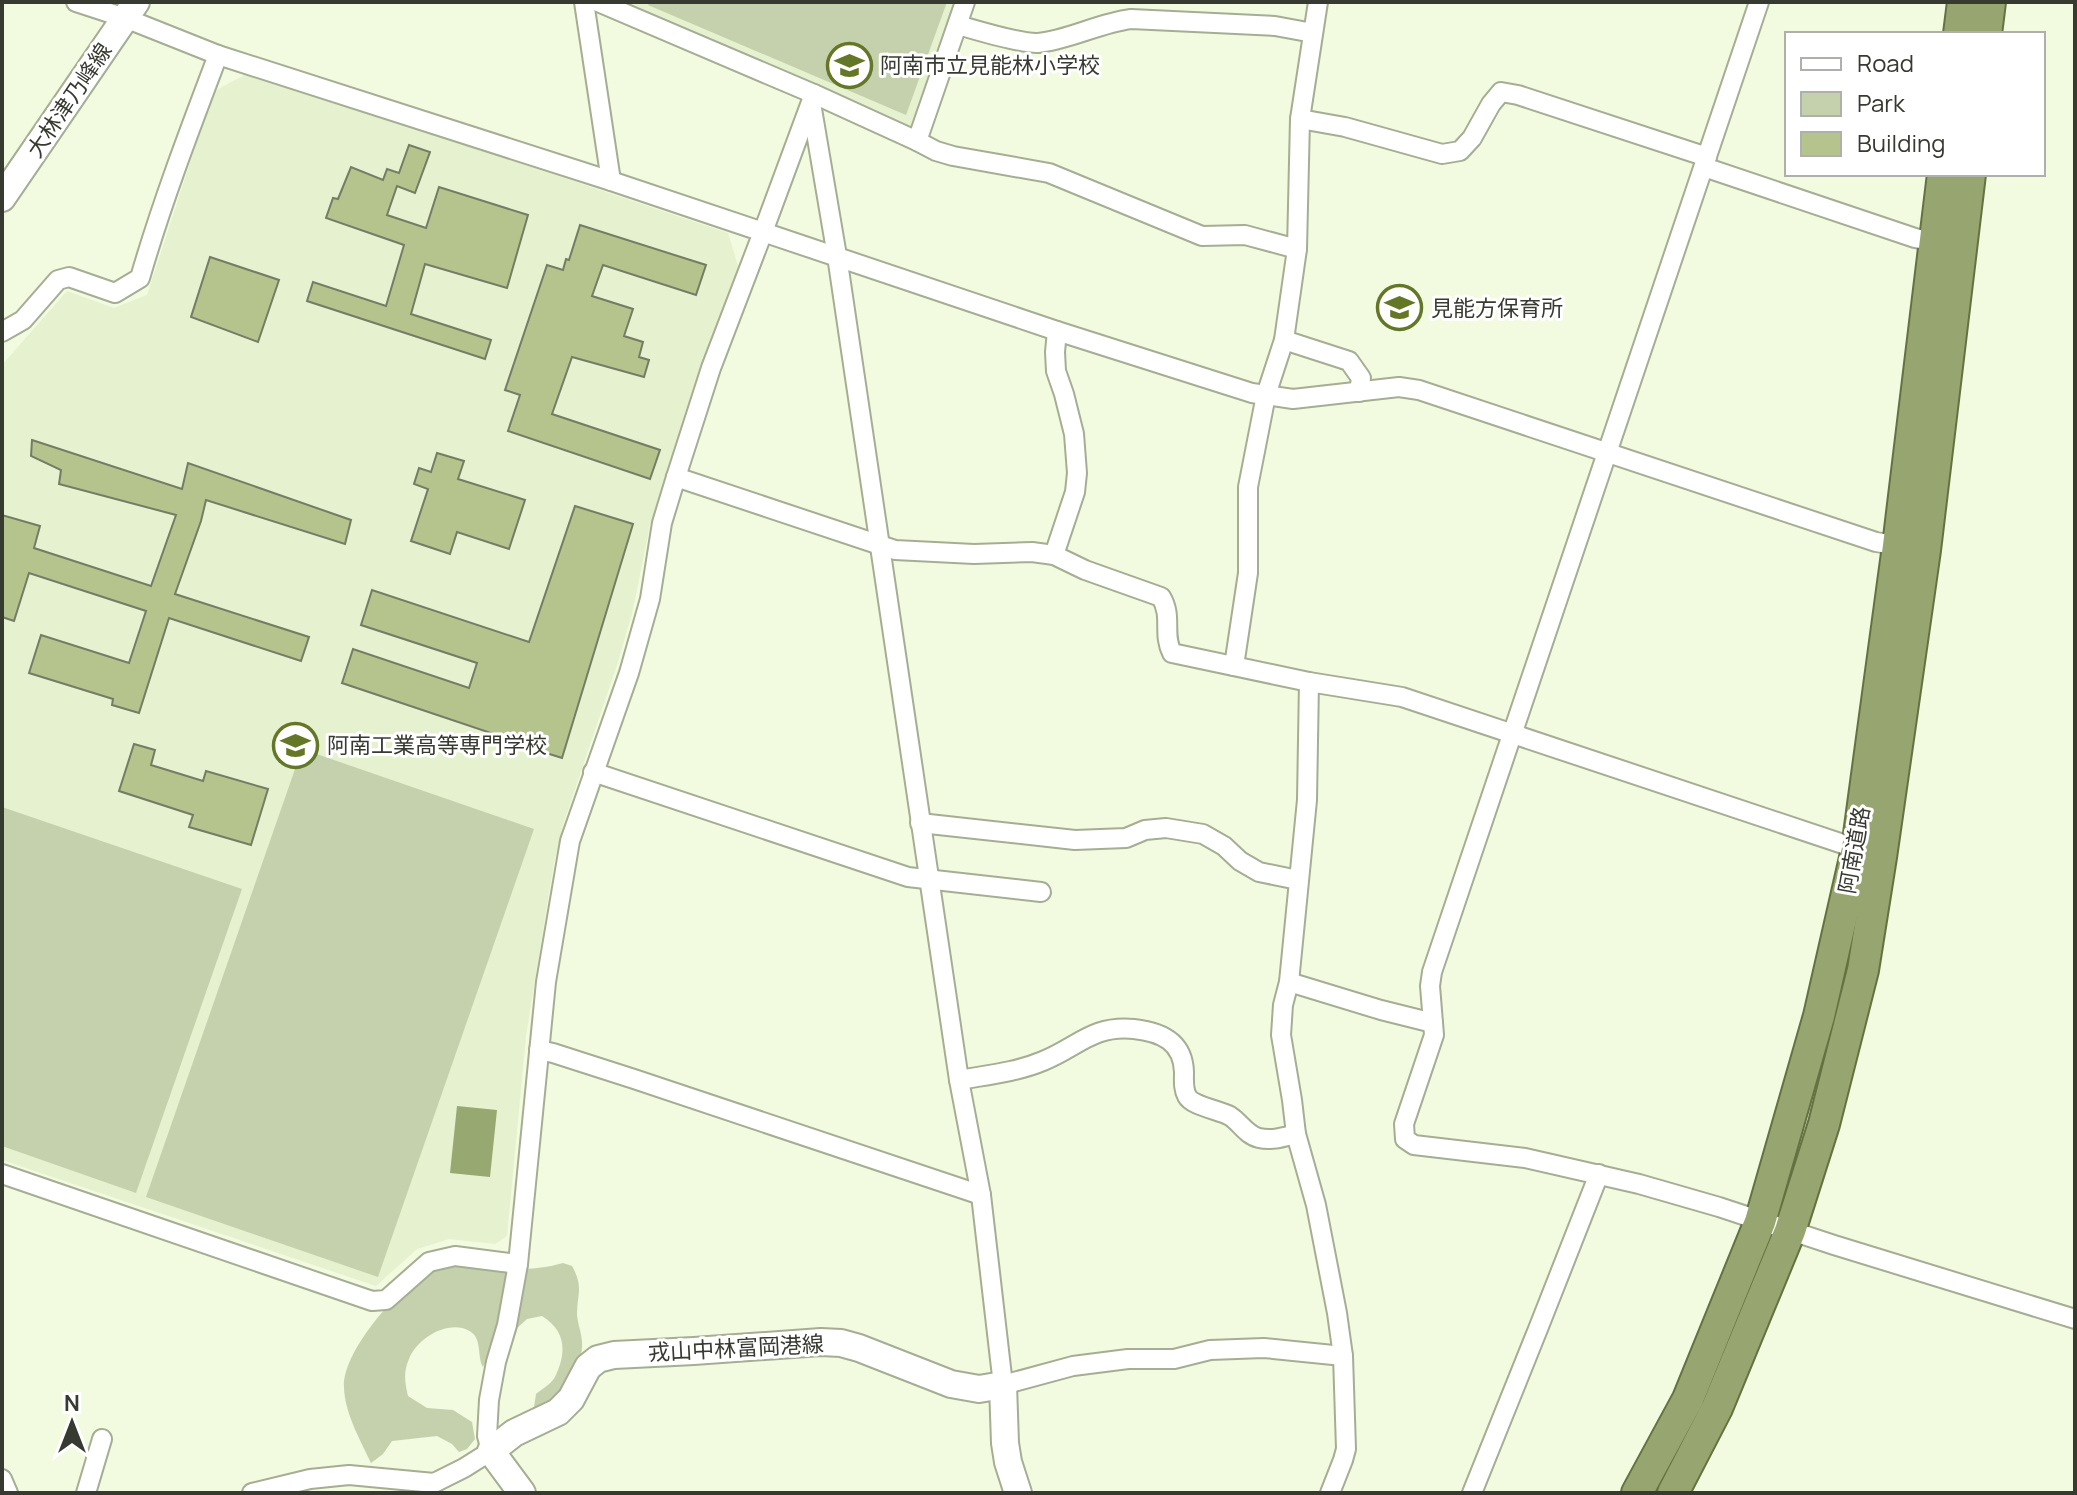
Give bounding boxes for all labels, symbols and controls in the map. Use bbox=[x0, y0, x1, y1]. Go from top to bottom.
legend bbox=[1785, 32, 2045, 176]
street label: 大林津乃峰線 bbox=[20, 37, 118, 163]
school or university icon: 阿南市立見能林小学校 bbox=[825, 41, 873, 89]
text: Road bbox=[1857, 46, 1914, 79]
place label: 阿南市立見能林小学校 bbox=[880, 50, 1100, 80]
text: Park bbox=[1857, 86, 1906, 119]
text: Building bbox=[1857, 126, 1945, 159]
school or university icon: 見能方保育所 bbox=[1376, 284, 1424, 332]
place label: 見能方保育所 bbox=[1431, 293, 1563, 323]
school or university icon: 阿南工業高等専門学校 bbox=[272, 721, 320, 769]
place label: 阿南工業高等専門学校 bbox=[327, 730, 547, 760]
street label: 阿南道路 bbox=[1832, 804, 1876, 896]
street label: 戎山中林富岡港線 bbox=[647, 1328, 825, 1368]
north arrow bbox=[32, 1383, 112, 1463]
text: N bbox=[64, 1388, 80, 1418]

